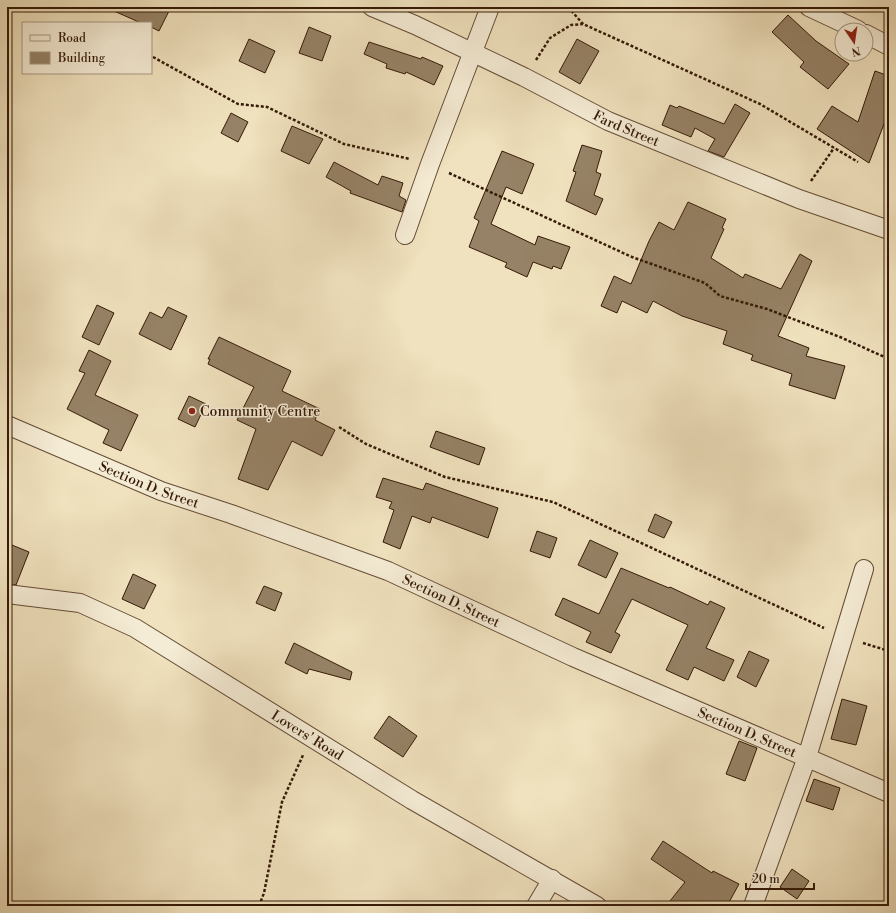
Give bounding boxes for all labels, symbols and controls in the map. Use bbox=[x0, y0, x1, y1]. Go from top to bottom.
legend bbox=[22, 22, 152, 74]
north arrow bbox=[834, 22, 874, 62]
text: Road bbox=[58, 31, 86, 46]
text: N bbox=[850, 43, 862, 59]
text: Building bbox=[57, 51, 106, 66]
street label: Fard Street bbox=[590, 107, 662, 151]
place label: Community Centre bbox=[200, 403, 320, 421]
marker: Community Centre bbox=[187, 406, 197, 416]
street label: Section D. Street bbox=[96, 457, 201, 513]
street label: Section D. Street bbox=[399, 571, 503, 632]
street label: Section D. Street bbox=[695, 704, 799, 762]
street label: Lovers' Road bbox=[268, 707, 346, 765]
scale bar bbox=[746, 865, 814, 891]
text: 20 m bbox=[752, 872, 780, 887]

